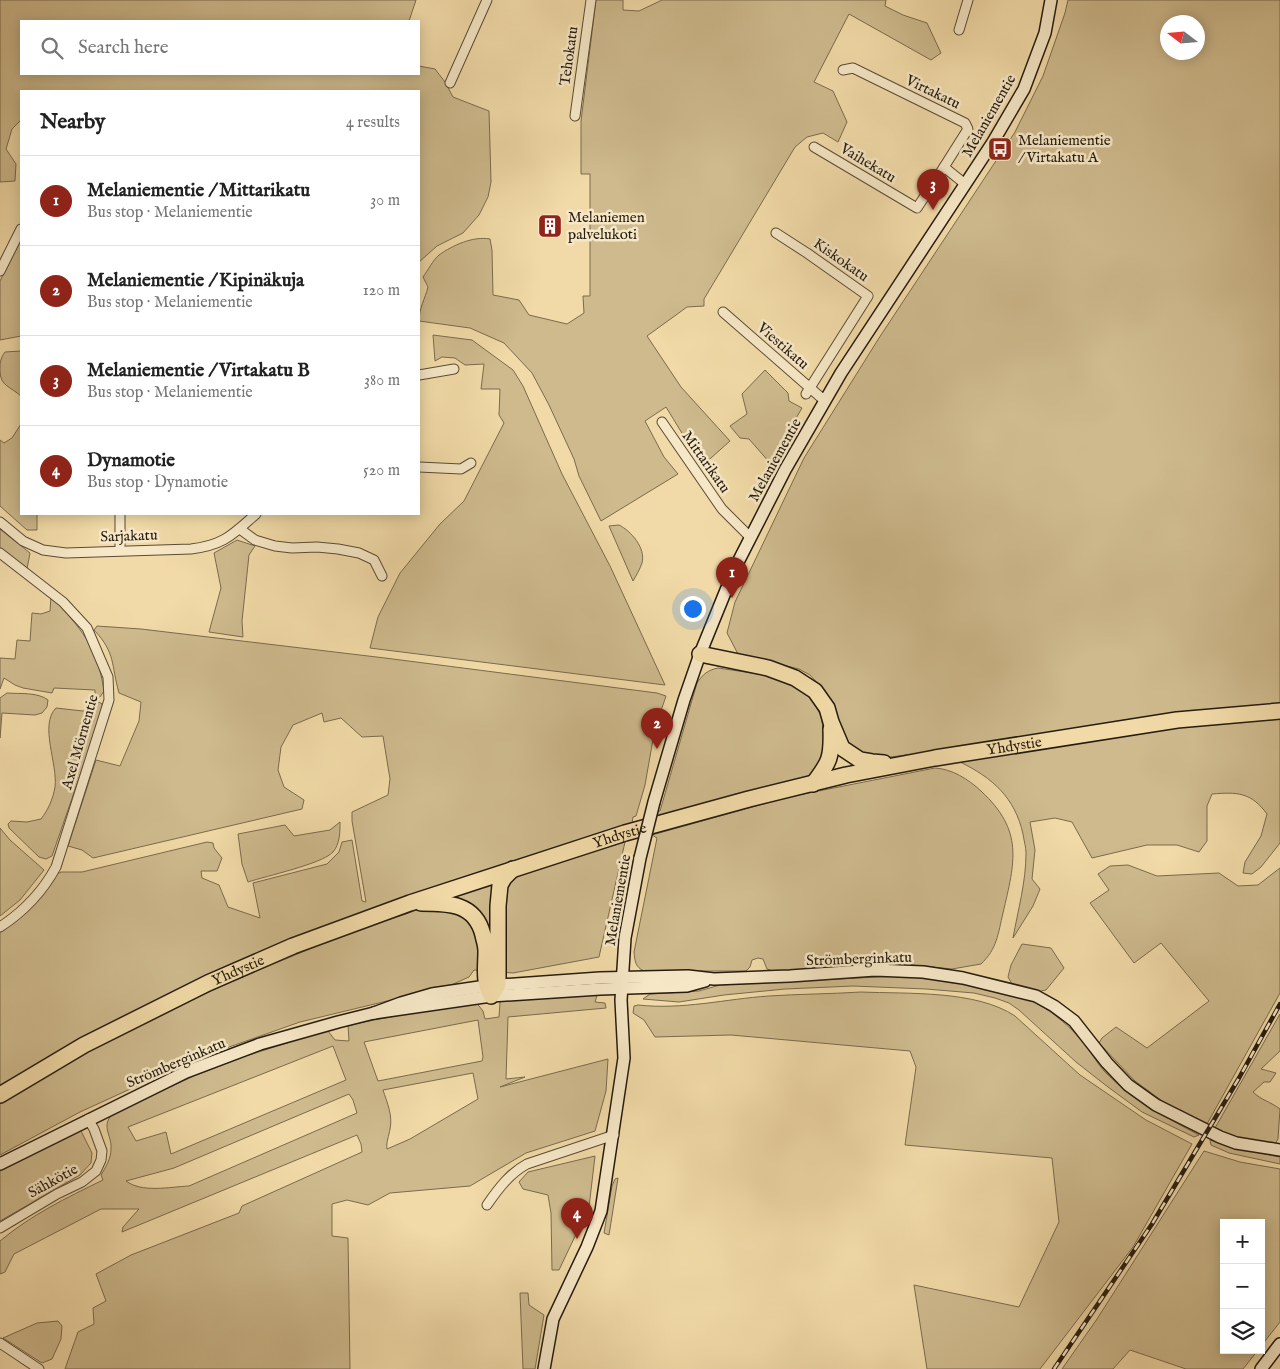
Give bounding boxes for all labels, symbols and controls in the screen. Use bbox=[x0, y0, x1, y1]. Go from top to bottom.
north arrow bbox=[1160, 15, 1205, 60]
search box bbox=[20, 20, 420, 75]
street label: Tehokatu bbox=[555, 25, 583, 87]
icon: search bbox=[38, 34, 66, 62]
text: Search here bbox=[78, 36, 169, 60]
street label: Virtakatu bbox=[902, 70, 964, 113]
street label: Melaniementie bbox=[958, 71, 1020, 161]
text: Nearby bbox=[40, 109, 105, 136]
text: 4 results bbox=[346, 113, 400, 133]
place label: Melaniementie / Virtakatu A bbox=[1018, 131, 1111, 167]
bus stop icon: Melaniementie / Virtakatu A bbox=[987, 136, 1013, 162]
street label: Vaihekatu bbox=[836, 138, 899, 187]
pin: 3 bbox=[917, 169, 949, 210]
text: Melaniementie / Mittarikatu bbox=[87, 179, 310, 203]
text: 1 bbox=[53, 191, 59, 211]
text: 30 m bbox=[370, 191, 400, 211]
text: Bus stop · Melaniementie bbox=[87, 203, 253, 223]
place label: Melaniemen palvelukoti bbox=[568, 208, 645, 244]
building icon: Melaniemen palvelukoti bbox=[537, 213, 563, 239]
street label: Kiskokatu bbox=[810, 234, 873, 286]
text: Melaniementie / Kipinäkuja bbox=[87, 269, 304, 293]
text: 2 bbox=[52, 281, 60, 301]
text: 120 m bbox=[363, 281, 400, 301]
text: Bus stop · Melaniementie bbox=[87, 293, 253, 313]
street label: Viestikatu bbox=[752, 318, 813, 374]
text: Melaniementie / Virtakatu B bbox=[87, 359, 310, 383]
text: 3 bbox=[53, 371, 59, 391]
text: 380 m bbox=[364, 371, 400, 391]
text: Bus stop · Melaniementie bbox=[87, 383, 253, 403]
street label: Melaniementie bbox=[744, 415, 806, 505]
street label: Mittarikatu bbox=[678, 427, 735, 497]
text: Dynamotie bbox=[87, 449, 175, 473]
text: 4 bbox=[52, 461, 60, 481]
text: 520 m bbox=[363, 461, 400, 481]
text: Bus stop · Dynamotie bbox=[87, 473, 228, 493]
street label: Sarjakatu bbox=[100, 526, 158, 546]
pin: 1 bbox=[716, 557, 748, 598]
your location bbox=[680, 596, 706, 622]
street label: Axel Mörnentie bbox=[57, 692, 103, 793]
pin: 2 bbox=[641, 708, 673, 749]
street label: Yhdystie bbox=[985, 732, 1043, 759]
street label: Yhdystie bbox=[590, 818, 649, 852]
street label: Melaniementie bbox=[601, 853, 635, 947]
street label: Strömberginkatu bbox=[806, 948, 912, 970]
street label: Yhdystie bbox=[209, 950, 267, 990]
street label: Strömberginkatu bbox=[124, 1033, 229, 1092]
street label: Sähkötie bbox=[25, 1160, 81, 1202]
pin: 4 bbox=[561, 1198, 593, 1239]
map controls bbox=[1220, 1219, 1265, 1354]
button: + bbox=[1220, 1219, 1265, 1264]
button: − bbox=[1220, 1264, 1265, 1309]
button: layers bbox=[1220, 1309, 1265, 1354]

